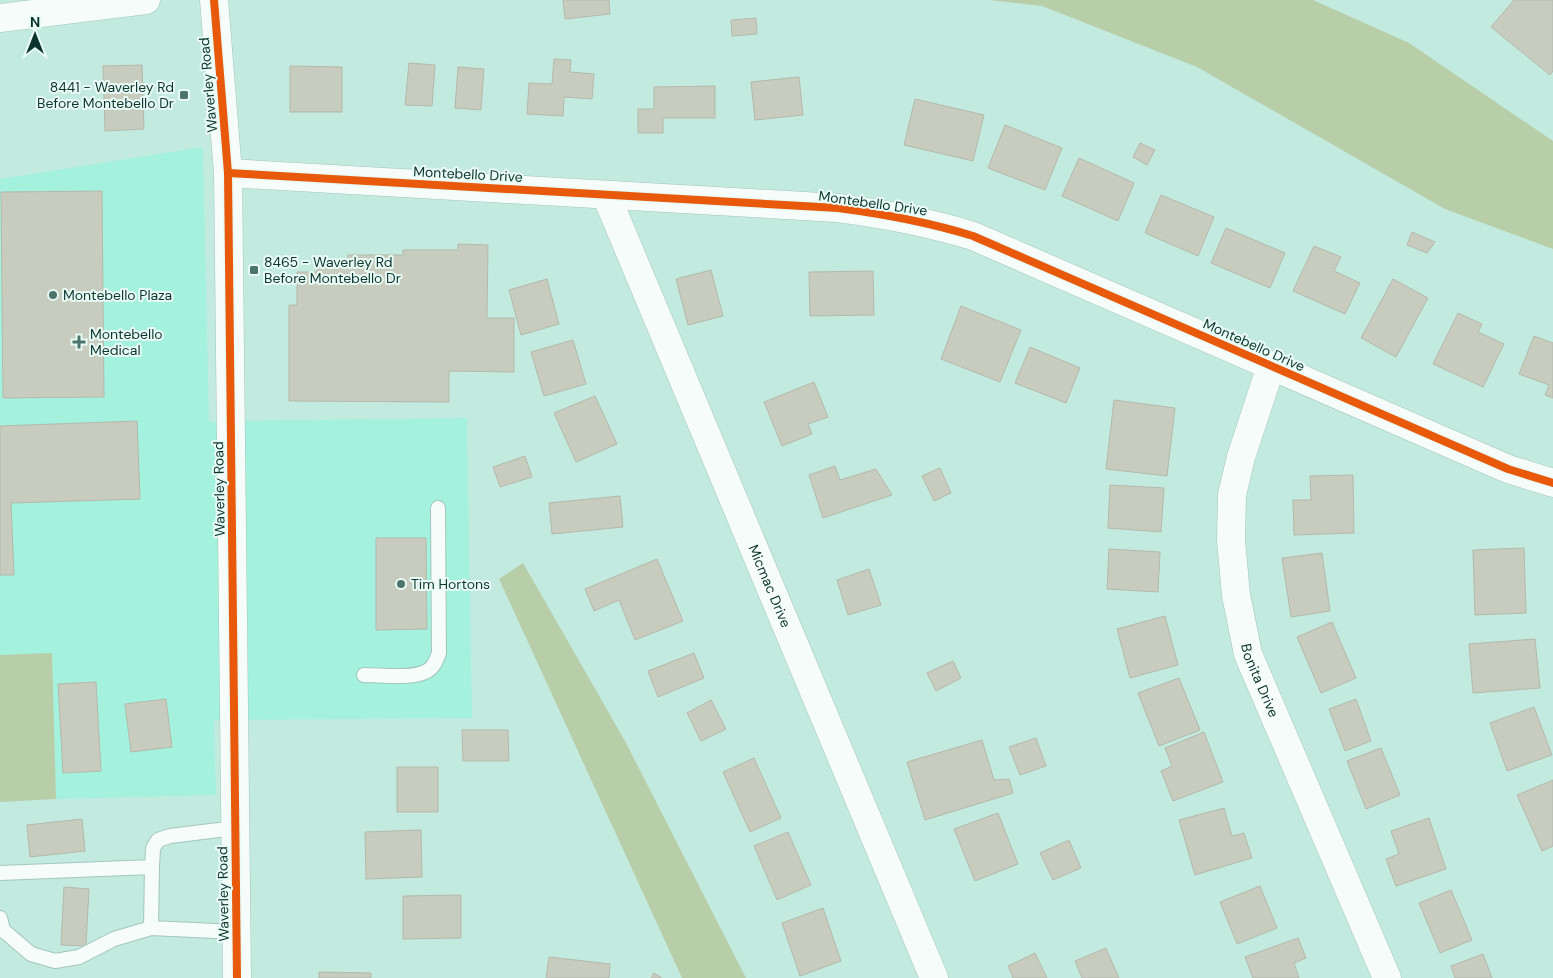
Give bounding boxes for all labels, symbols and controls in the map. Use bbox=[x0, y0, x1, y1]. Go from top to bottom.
north arrow bbox=[10, 10, 60, 60]
text: N bbox=[30, 13, 40, 31]
street label: Waverley Road bbox=[195, 37, 221, 133]
place label: 8441 - Waverley Rd Before Montebello Dr bbox=[37, 78, 174, 112]
marker: 8441 - Waverley Rd Before Montebello Dr bbox=[178, 89, 190, 101]
street label: Montebello Drive bbox=[413, 162, 523, 186]
street label: Montebello Drive bbox=[818, 186, 929, 220]
place label: 8465 - Waverley Rd Before Montebello Dr bbox=[264, 253, 401, 287]
marker: 8465 - Waverley Rd Before Montebello Dr bbox=[248, 264, 260, 276]
place label: Montebello Plaza bbox=[63, 286, 172, 304]
marker: Montebello Plaza bbox=[47, 289, 59, 301]
street label: Montebello Drive bbox=[1200, 315, 1308, 376]
place label: Montebello Medical bbox=[90, 325, 163, 359]
marker: Montebello Medical bbox=[72, 335, 86, 349]
street label: Waverley Road bbox=[209, 441, 229, 537]
street label: Micmac Drive bbox=[744, 542, 795, 630]
place label: Tim Hortons bbox=[411, 575, 490, 593]
marker: Tim Hortons bbox=[395, 578, 407, 590]
street label: Bonita Drive bbox=[1237, 642, 1283, 720]
street label: Waverley Road bbox=[213, 846, 233, 942]

